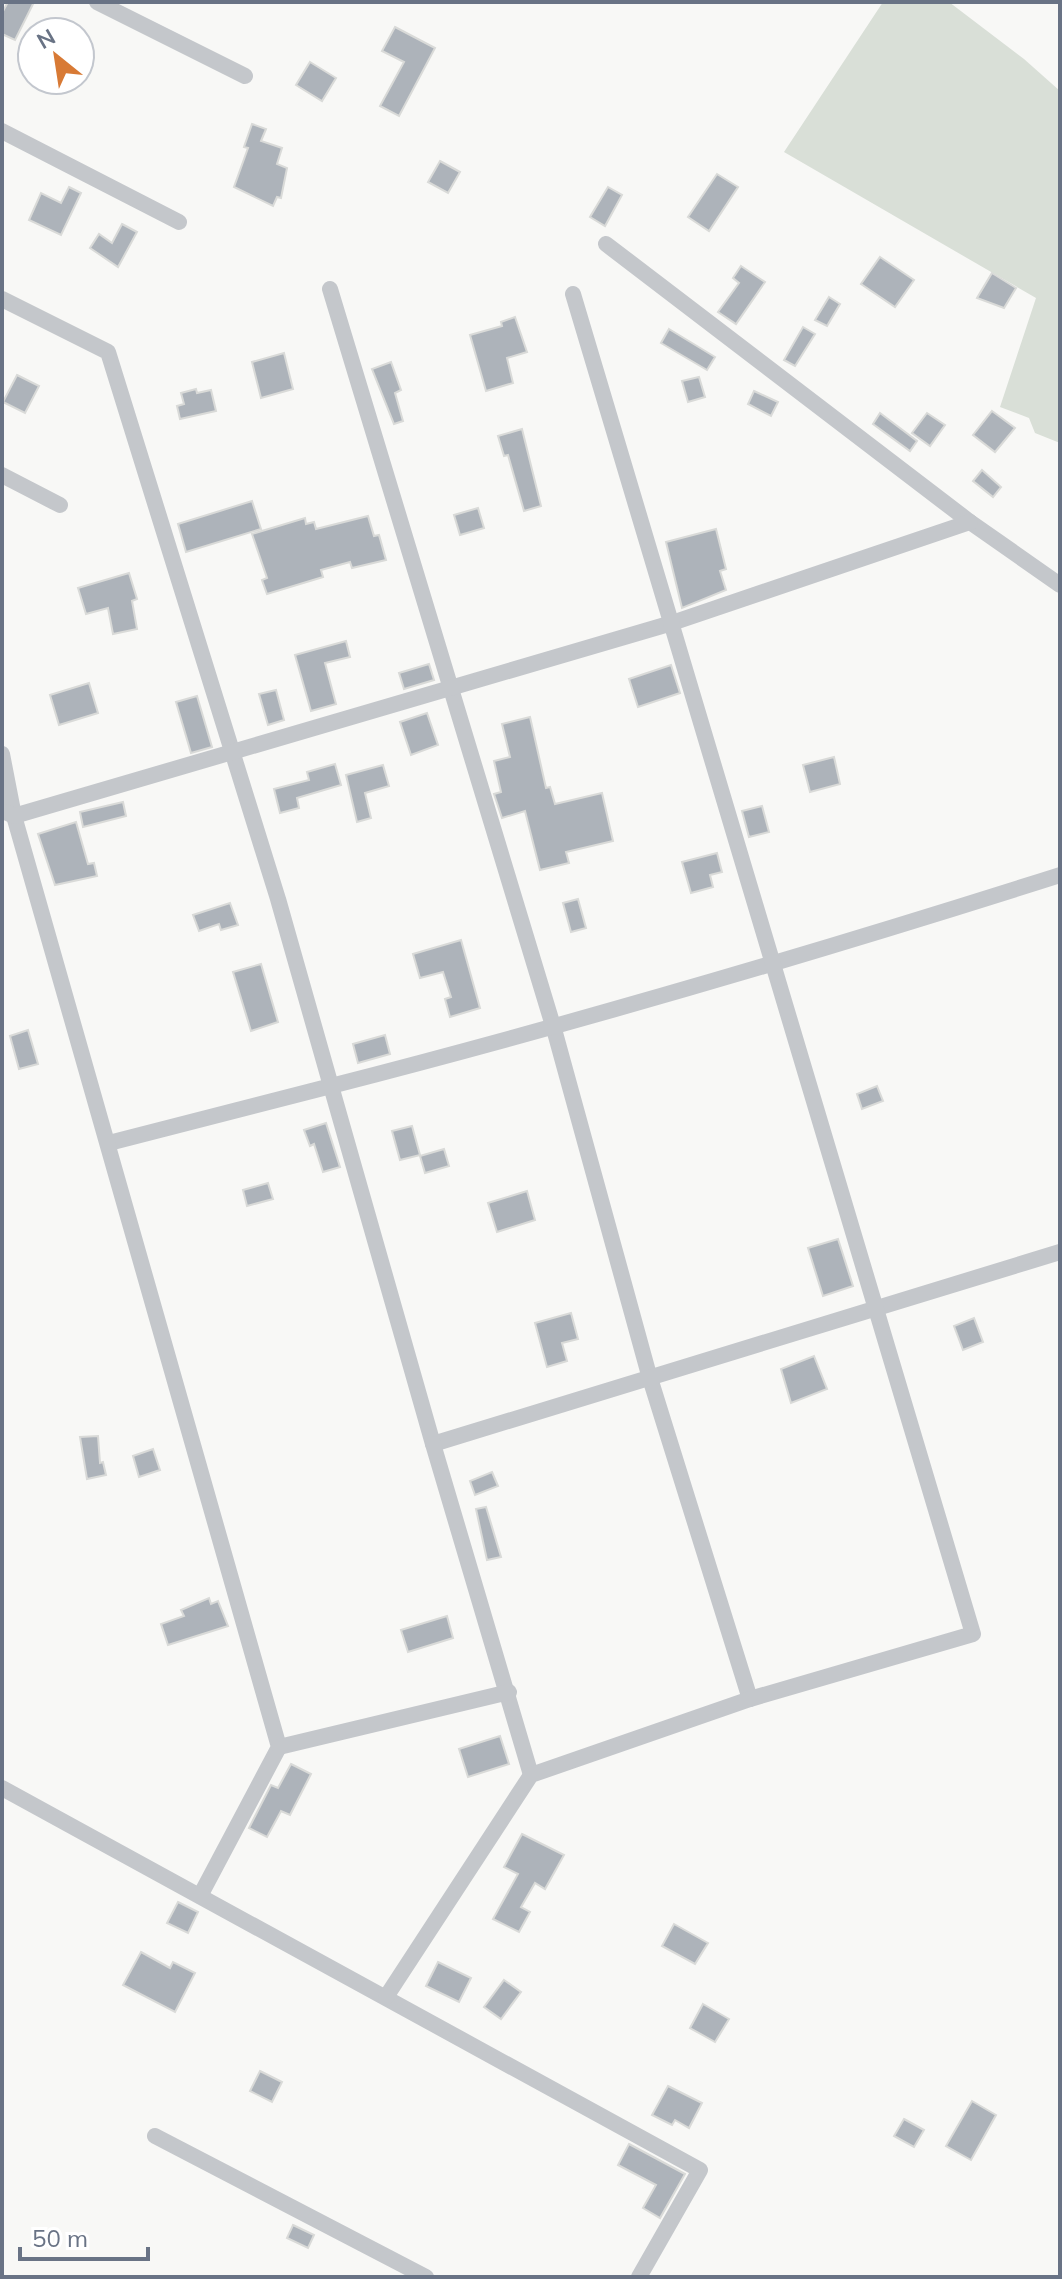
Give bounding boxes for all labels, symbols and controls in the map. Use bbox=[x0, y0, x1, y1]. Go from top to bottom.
north arrow bbox=[16, 16, 96, 96]
text: N bbox=[32, 22, 60, 55]
scale bar bbox=[20, 2211, 148, 2261]
text: 50 m bbox=[32, 2223, 88, 2253]

